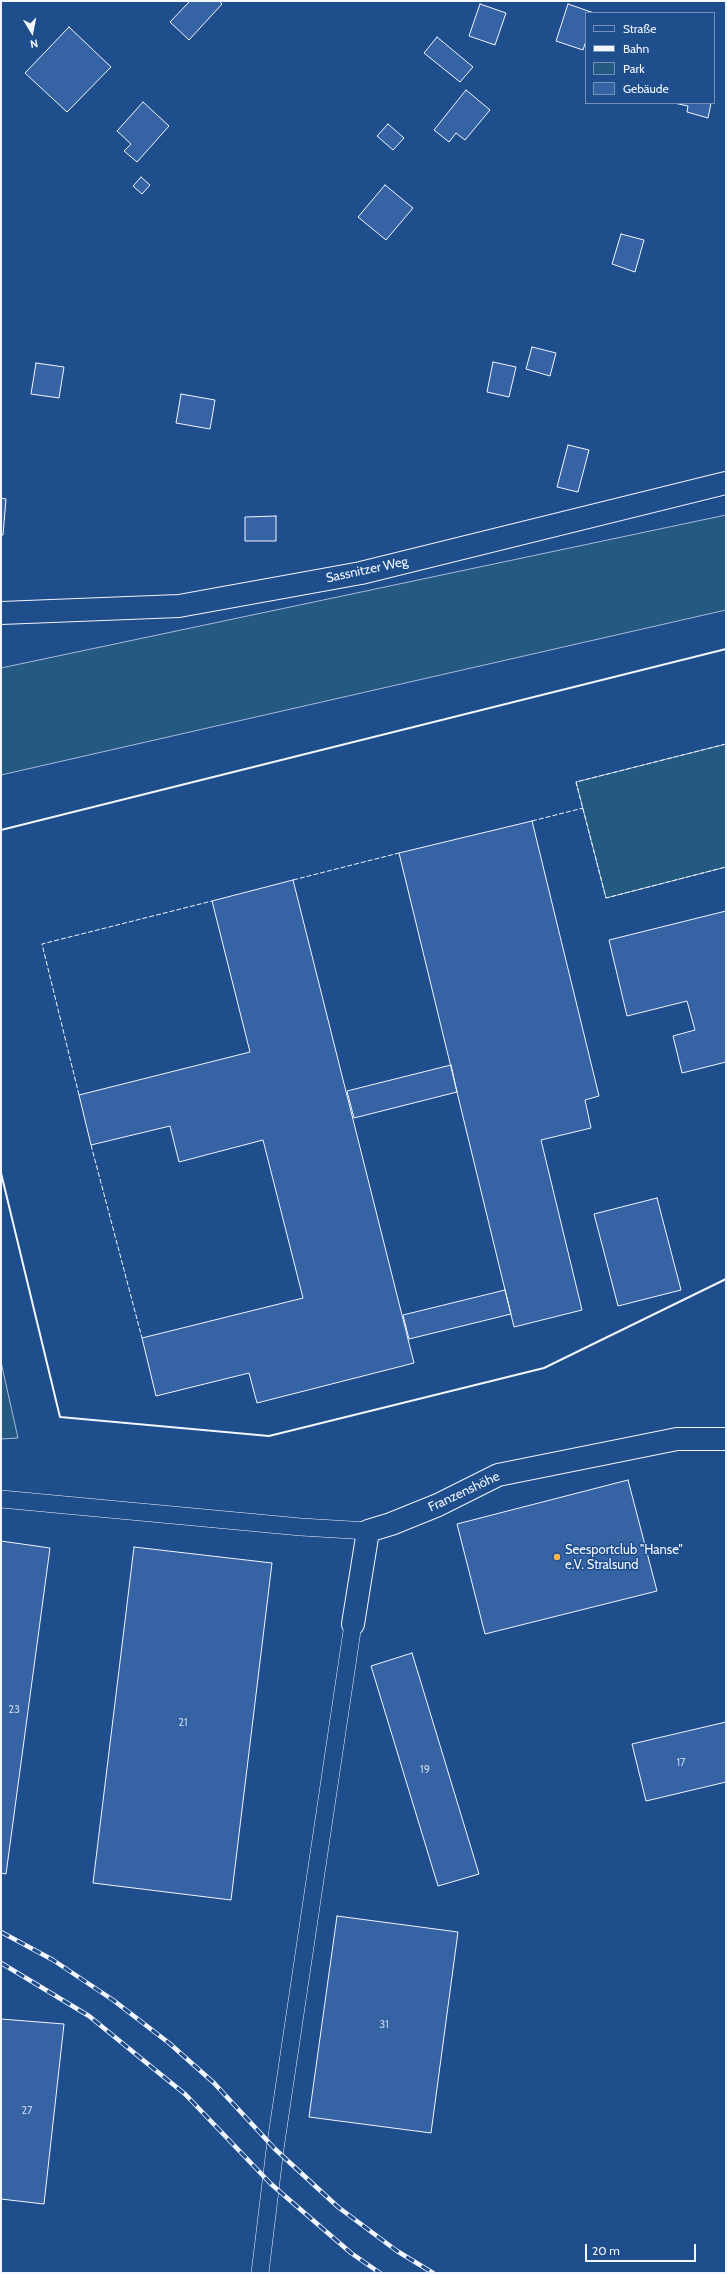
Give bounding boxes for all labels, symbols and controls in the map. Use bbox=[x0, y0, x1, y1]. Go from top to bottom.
north arrow bbox=[12, 12, 52, 52]
legend bbox=[585, 12, 715, 104]
text: Straße bbox=[623, 21, 656, 36]
text: N bbox=[29, 36, 39, 51]
text: Bahn bbox=[623, 41, 649, 56]
text: Park bbox=[623, 61, 645, 76]
text: Gebäude bbox=[623, 81, 669, 96]
street label: Sassnitzer Weg bbox=[324, 554, 410, 586]
street label: Franzenshöhe bbox=[426, 1469, 502, 1515]
place label: Seesportclub "Hanse" e.V. Stralsund bbox=[565, 1542, 683, 1573]
marker: Seesportclub "Hanse" e.V. Stralsund bbox=[552, 1552, 562, 1562]
house number: 23 bbox=[8, 1703, 20, 1717]
house number: 21 bbox=[178, 1716, 188, 1730]
house number: 17 bbox=[676, 1756, 686, 1770]
house number: 19 bbox=[420, 1763, 430, 1777]
house number: 31 bbox=[379, 2018, 389, 2032]
house number: 27 bbox=[21, 2104, 33, 2118]
scale bar bbox=[587, 2236, 698, 2262]
text: 20 m bbox=[592, 2243, 620, 2258]

